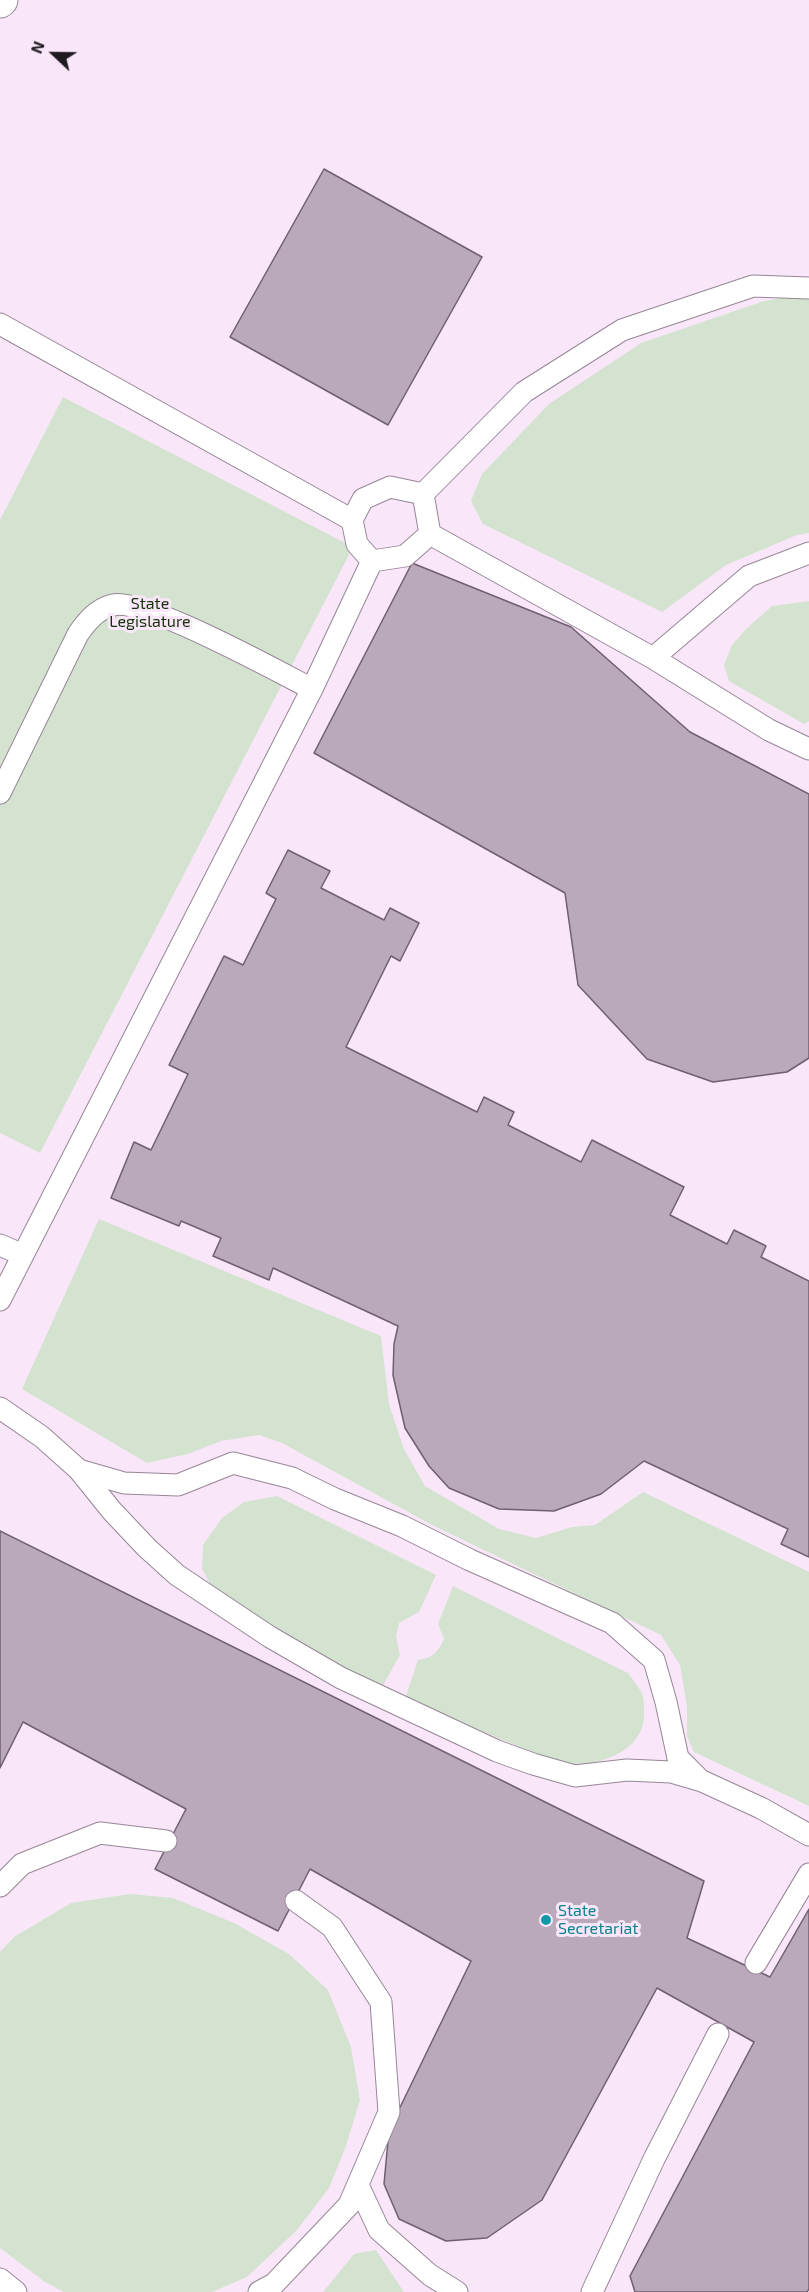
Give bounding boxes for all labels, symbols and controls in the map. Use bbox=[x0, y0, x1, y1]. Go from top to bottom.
north arrow bbox=[24, 24, 84, 84]
text: N bbox=[26, 38, 48, 56]
park label: State Legislature bbox=[109, 594, 191, 632]
place label: State Secretariat bbox=[558, 1901, 638, 1939]
marker: State Secretariat bbox=[539, 1913, 553, 1927]

